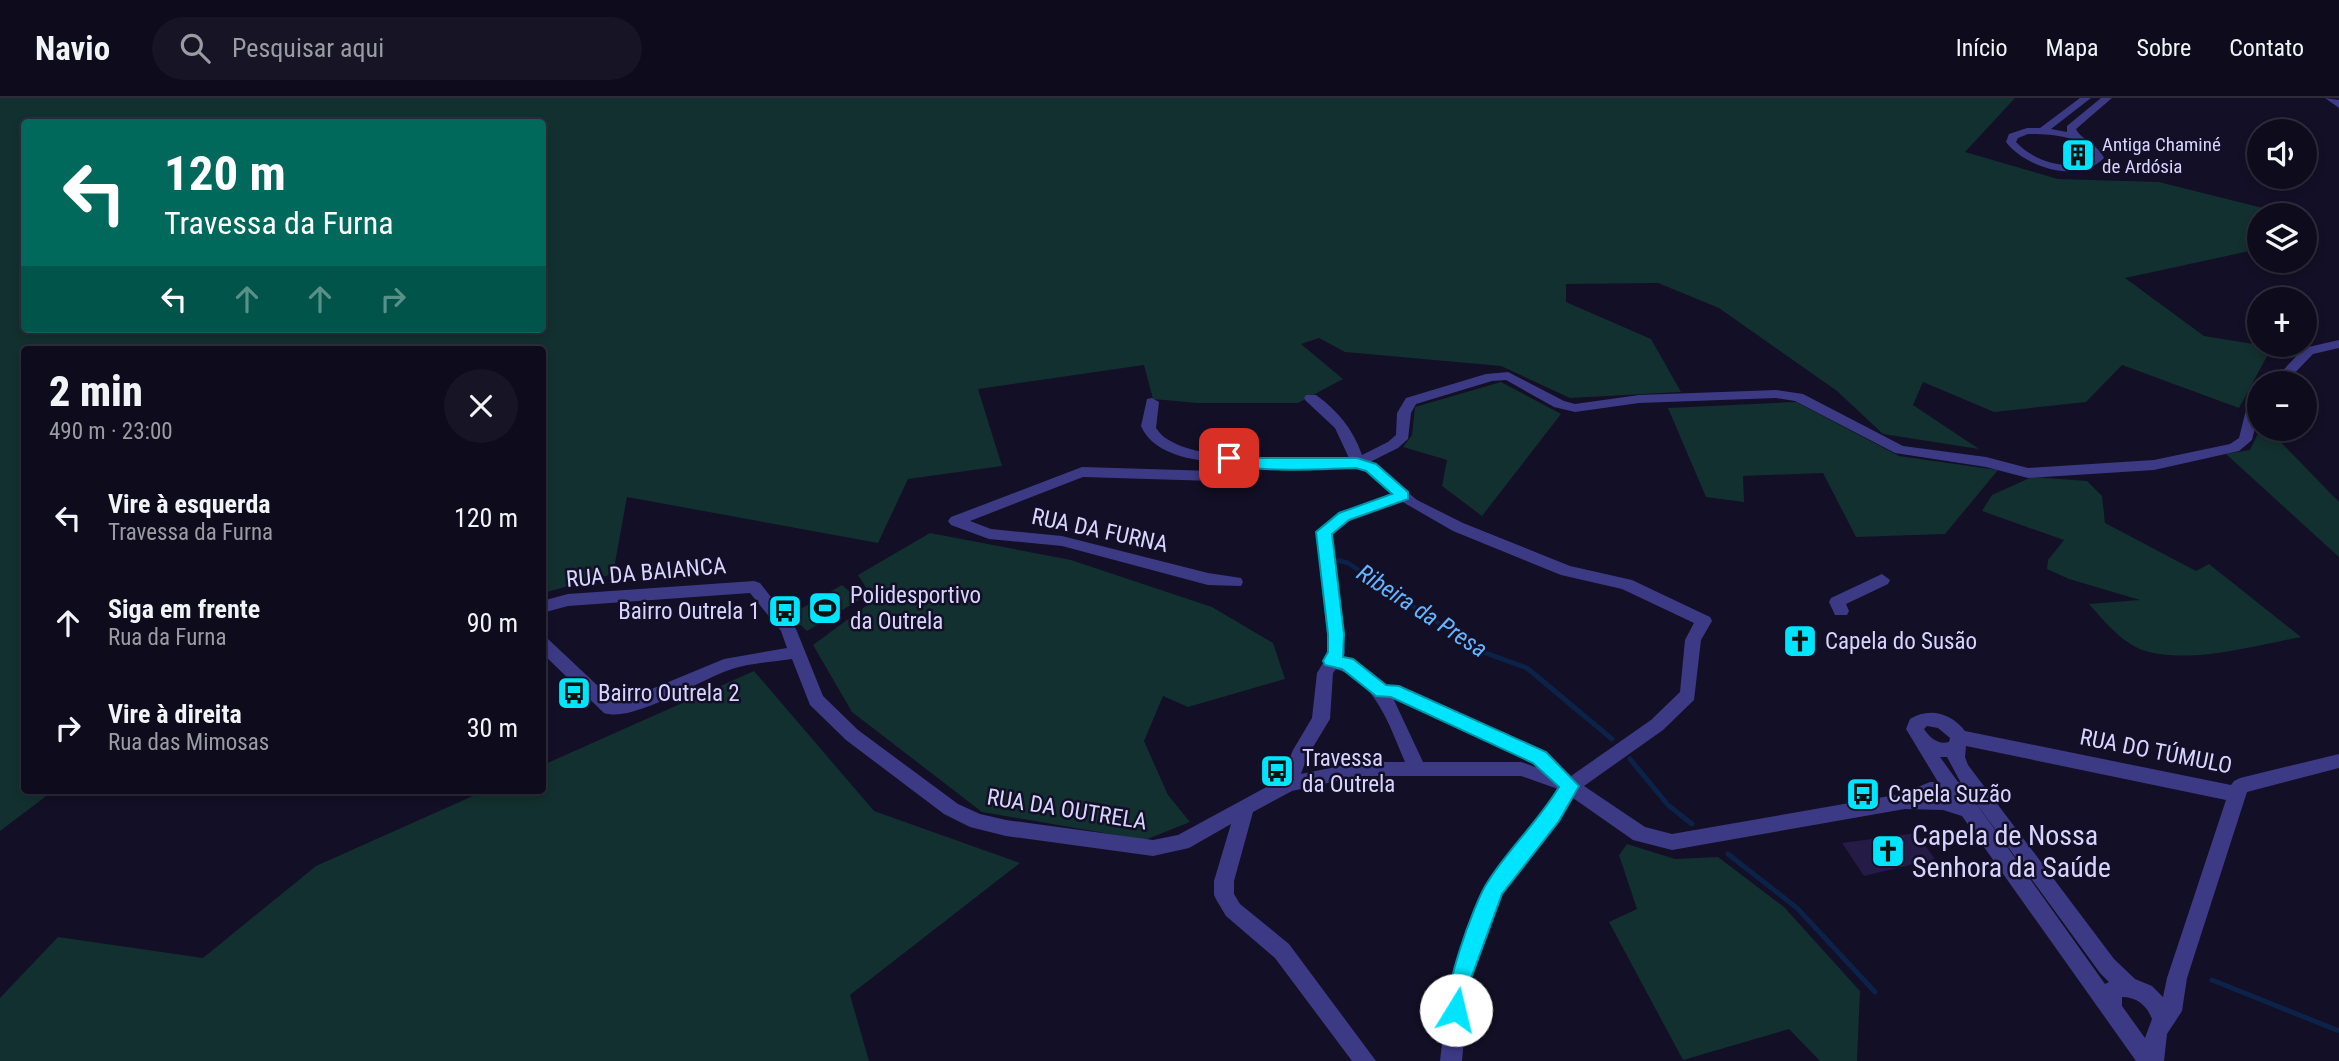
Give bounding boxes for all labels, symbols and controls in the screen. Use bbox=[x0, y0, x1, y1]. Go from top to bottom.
search box bbox=[152, 17, 642, 80]
text: Navio bbox=[35, 29, 110, 68]
icon: search bbox=[176, 29, 214, 67]
text: Pesquisar aqui bbox=[232, 33, 384, 63]
text: Início bbox=[1956, 34, 2008, 62]
text: Mapa bbox=[2046, 34, 2099, 62]
text: Sobre bbox=[2137, 34, 2191, 62]
text: Contato bbox=[2229, 34, 2304, 62]
map controls bbox=[2247, 119, 2317, 441]
button: sound bbox=[2247, 119, 2317, 189]
place label: Antiga Chaminé de Ardósia bbox=[2102, 133, 2221, 178]
building icon: Antiga Chaminé de Ardósia bbox=[2059, 136, 2097, 174]
text: 120 m bbox=[164, 145, 286, 202]
icon: left bbox=[49, 147, 140, 238]
button: layers bbox=[2247, 203, 2317, 273]
text: Travessa da Furna bbox=[164, 204, 394, 242]
icon: left bbox=[155, 280, 193, 318]
icon: ahead bbox=[228, 280, 266, 318]
icon: ahead bbox=[301, 280, 339, 318]
icon: right bbox=[374, 280, 412, 318]
button: + bbox=[2247, 287, 2317, 357]
text: 2 min bbox=[49, 367, 143, 416]
button: close bbox=[444, 369, 518, 443]
button: − bbox=[2247, 371, 2317, 441]
text: 490 m · 23:00 bbox=[49, 418, 173, 445]
pin bbox=[1199, 428, 1259, 488]
icon: arrive bbox=[1210, 439, 1248, 477]
text: Vire à esquerda bbox=[108, 489, 271, 519]
icon: left bbox=[49, 499, 87, 537]
text: 120 m bbox=[454, 503, 518, 533]
street label: RUA DA FURNA bbox=[1029, 503, 1171, 558]
text: Travessa da Furna bbox=[108, 519, 273, 546]
street label: RUA DA BAIANCA bbox=[565, 552, 727, 593]
water label: Ribeira da Presa bbox=[1352, 559, 1492, 663]
place label: Polidesportivo da Outrela bbox=[850, 582, 981, 635]
sports icon: Polidesportivo da Outrela bbox=[806, 589, 844, 627]
bus stop icon: Bairro Outrela 1 bbox=[766, 592, 804, 630]
text: Siga em frente bbox=[108, 594, 260, 624]
place label: Bairro Outrela 1 bbox=[618, 598, 760, 625]
icon: ahead bbox=[49, 604, 87, 642]
text: 90 m bbox=[467, 608, 518, 638]
church icon: Capela do Susão bbox=[1781, 622, 1819, 660]
text: Rua da Furna bbox=[108, 624, 226, 651]
place label: Capela do Susão bbox=[1825, 628, 1977, 655]
bus stop icon: Bairro Outrela 2 bbox=[555, 674, 593, 712]
place label: Bairro Outrela 2 bbox=[598, 680, 740, 707]
text: Vire à direita bbox=[108, 699, 242, 729]
icon: right bbox=[49, 709, 87, 747]
text: 30 m bbox=[467, 713, 518, 743]
street label: RUA DO TÚMULO bbox=[2078, 723, 2234, 779]
text: Rua das Mimosas bbox=[108, 729, 269, 756]
place label: Travessa da Outrela bbox=[1302, 745, 1395, 798]
bus stop icon: Travessa da Outrela bbox=[1258, 752, 1296, 790]
bus stop icon: Capela Suzão bbox=[1844, 775, 1882, 813]
place label: Capela Suzão bbox=[1888, 781, 2011, 808]
street label: RUA DA OUTRELA bbox=[985, 784, 1149, 835]
place label: Capela de Nossa Senhora da Saúde bbox=[1912, 819, 2111, 884]
church icon: Capela de Nossa Senhora da Saúde bbox=[1869, 832, 1907, 870]
position arrow bbox=[1419, 973, 1493, 1047]

